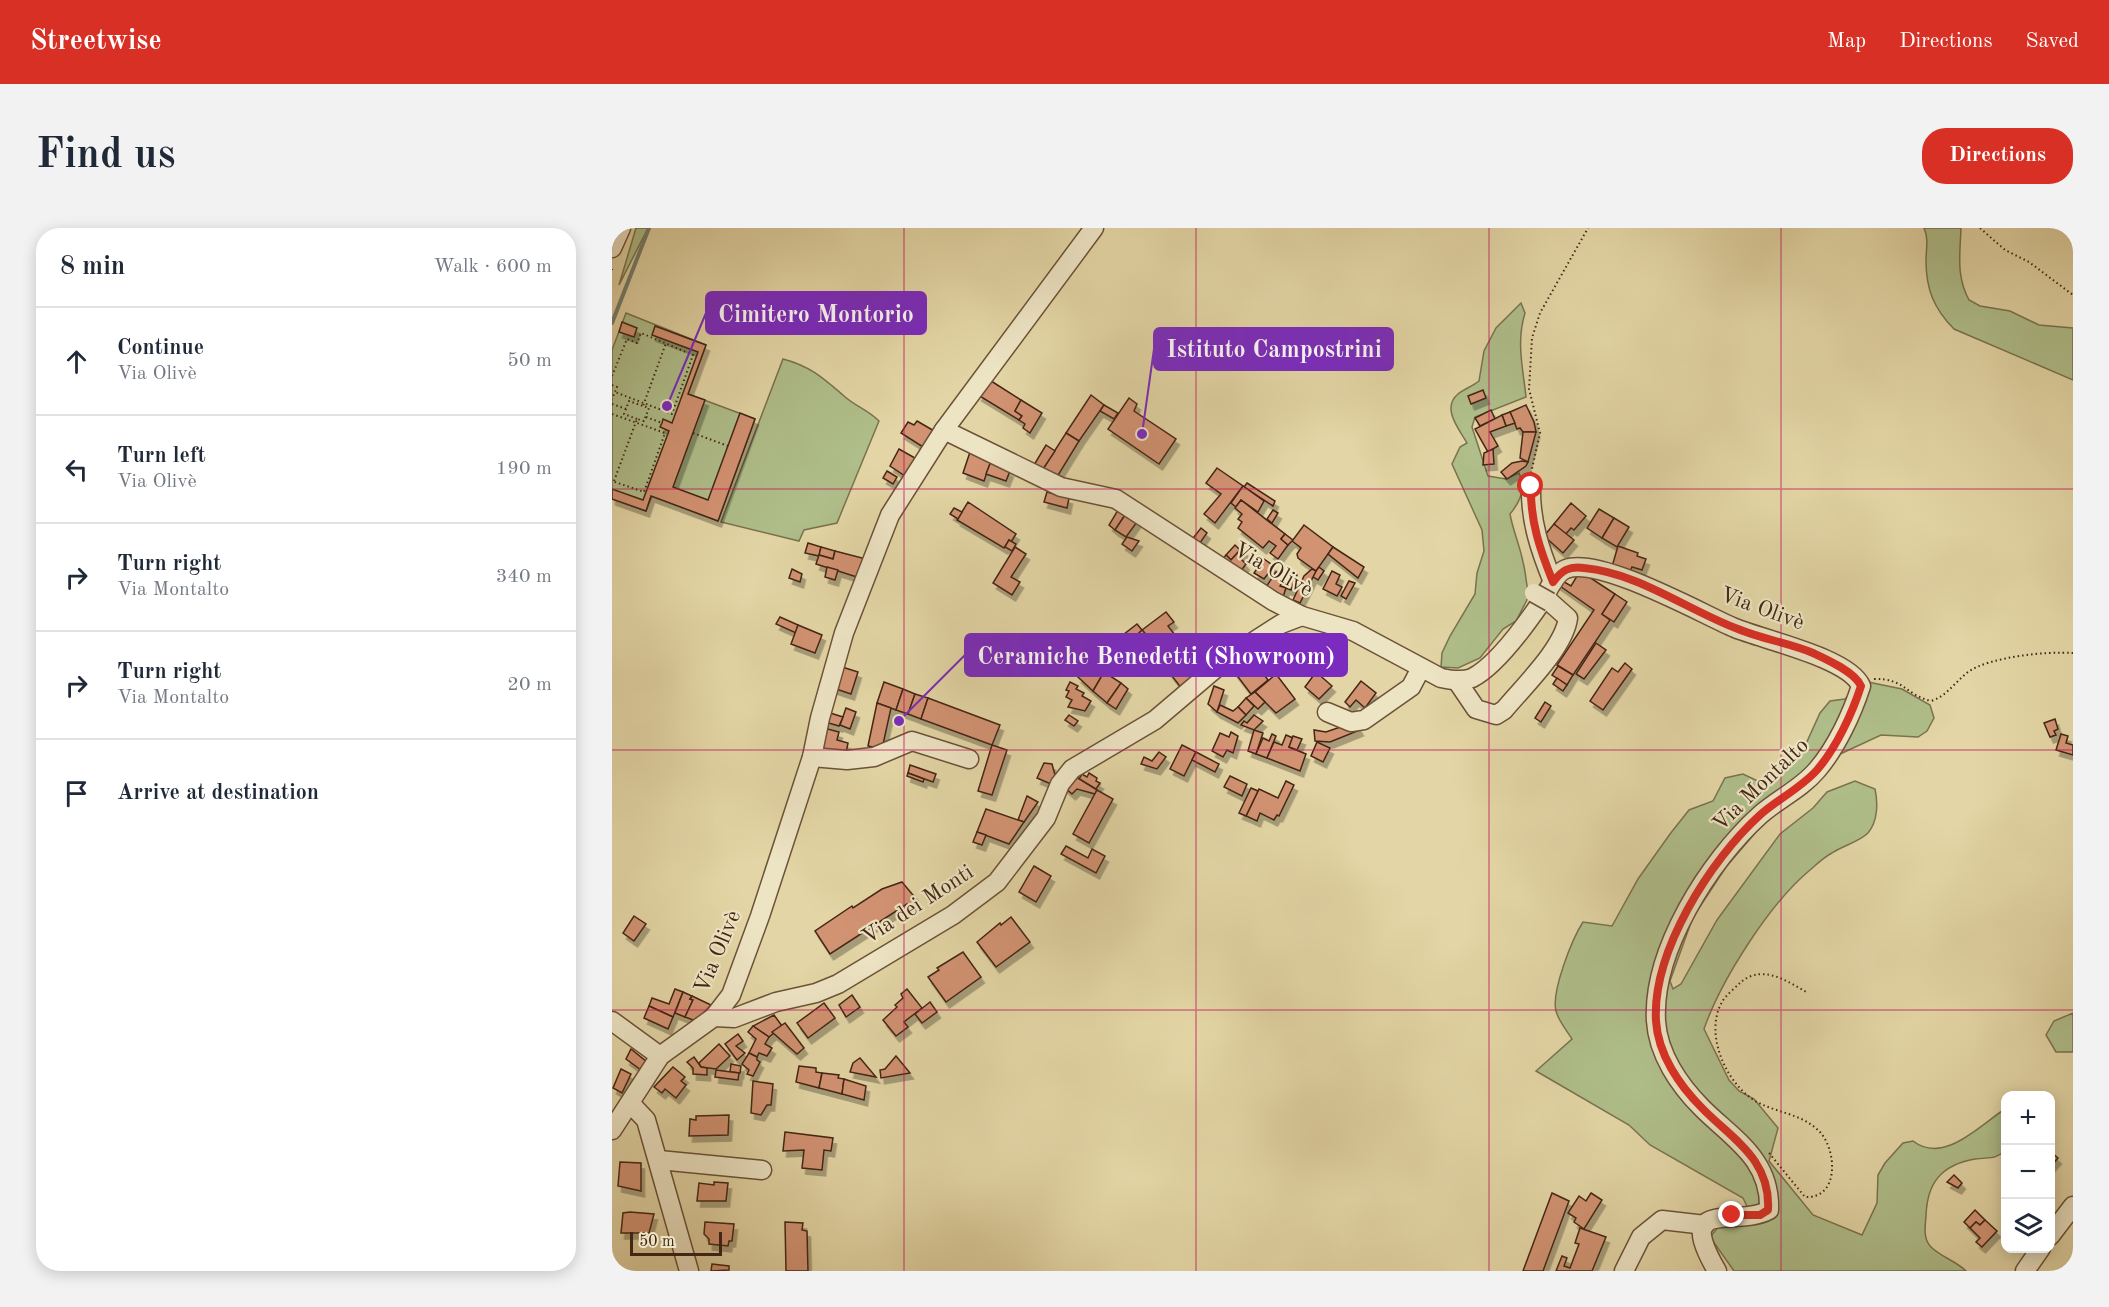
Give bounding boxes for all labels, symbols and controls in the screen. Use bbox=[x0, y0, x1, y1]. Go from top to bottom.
text: Streetwise bbox=[30, 28, 162, 56]
text: Map bbox=[1827, 31, 1866, 52]
text: Directions bbox=[1899, 31, 1993, 52]
text: Saved bbox=[2026, 31, 2079, 52]
button: Directions bbox=[1922, 128, 2073, 184]
text: Find us bbox=[36, 135, 175, 177]
text: 8 min bbox=[60, 254, 125, 280]
text: Walk · 600 m bbox=[433, 257, 552, 277]
callout: Cimitero Montorio bbox=[706, 292, 926, 334]
text: Cimitero Montorio bbox=[718, 304, 914, 328]
callout: Istituto Campostrini bbox=[1154, 328, 1393, 370]
text: Continue bbox=[117, 337, 204, 359]
text: Istituto Campostrini bbox=[1166, 339, 1382, 363]
icon: ahead bbox=[60, 345, 93, 378]
text: 50 m bbox=[507, 351, 552, 371]
text: Via Olivè bbox=[117, 364, 197, 384]
text: Turn left bbox=[117, 445, 206, 467]
icon: left bbox=[60, 453, 93, 486]
text: 190 m bbox=[496, 459, 552, 479]
text: Via Olivè bbox=[117, 472, 197, 492]
route start bbox=[1517, 472, 1543, 498]
street label: Via Olivè bbox=[1230, 539, 1316, 601]
text: Turn right bbox=[117, 553, 221, 575]
icon: right bbox=[60, 561, 93, 594]
text: 340 m bbox=[496, 567, 552, 587]
text: Via Montalto bbox=[117, 580, 229, 600]
street label: Via Olivè bbox=[1717, 584, 1807, 634]
callout: Ceramiche Benedetti (Showroom) bbox=[965, 634, 1347, 676]
text: Ceramiche Benedetti (Showroom) bbox=[977, 645, 1335, 670]
text: Turn right bbox=[117, 661, 221, 683]
icon: right bbox=[60, 669, 93, 702]
text: 20 m bbox=[507, 675, 552, 695]
text: Via Montalto bbox=[117, 688, 229, 708]
street label: Via Montalto bbox=[1709, 734, 1813, 836]
icon: arrive bbox=[60, 777, 93, 810]
text: Arrive at destination bbox=[117, 782, 319, 804]
street label: Via dei Monti bbox=[859, 861, 978, 949]
street label: Via Olivè bbox=[691, 907, 745, 997]
map controls bbox=[2001, 1091, 2055, 1253]
button: + bbox=[2001, 1091, 2055, 1145]
button: − bbox=[2001, 1145, 2055, 1199]
button: layers bbox=[2001, 1199, 2055, 1253]
route end bbox=[1718, 1201, 1744, 1227]
scale bar bbox=[630, 1229, 722, 1256]
text: 50 m bbox=[639, 1234, 675, 1250]

